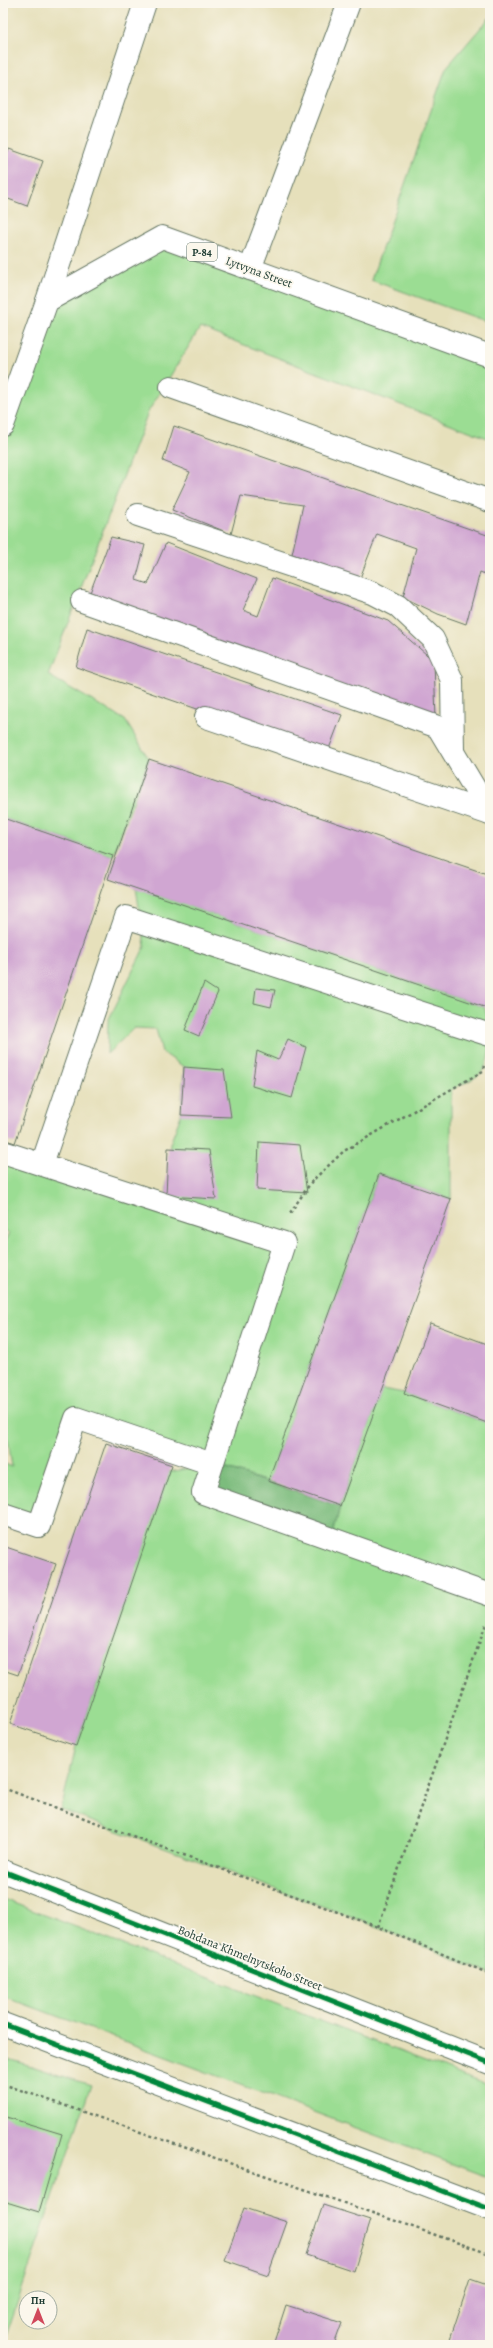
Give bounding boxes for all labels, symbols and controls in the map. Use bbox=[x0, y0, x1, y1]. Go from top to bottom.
road number: Р-84 bbox=[187, 243, 217, 261]
street label: Lytvyna Street bbox=[223, 253, 295, 291]
street label: Bohdana Khmelnytskoho Street bbox=[175, 1922, 325, 1994]
north arrow bbox=[18, 2290, 58, 2330]
text: Пн bbox=[31, 2293, 46, 2308]

